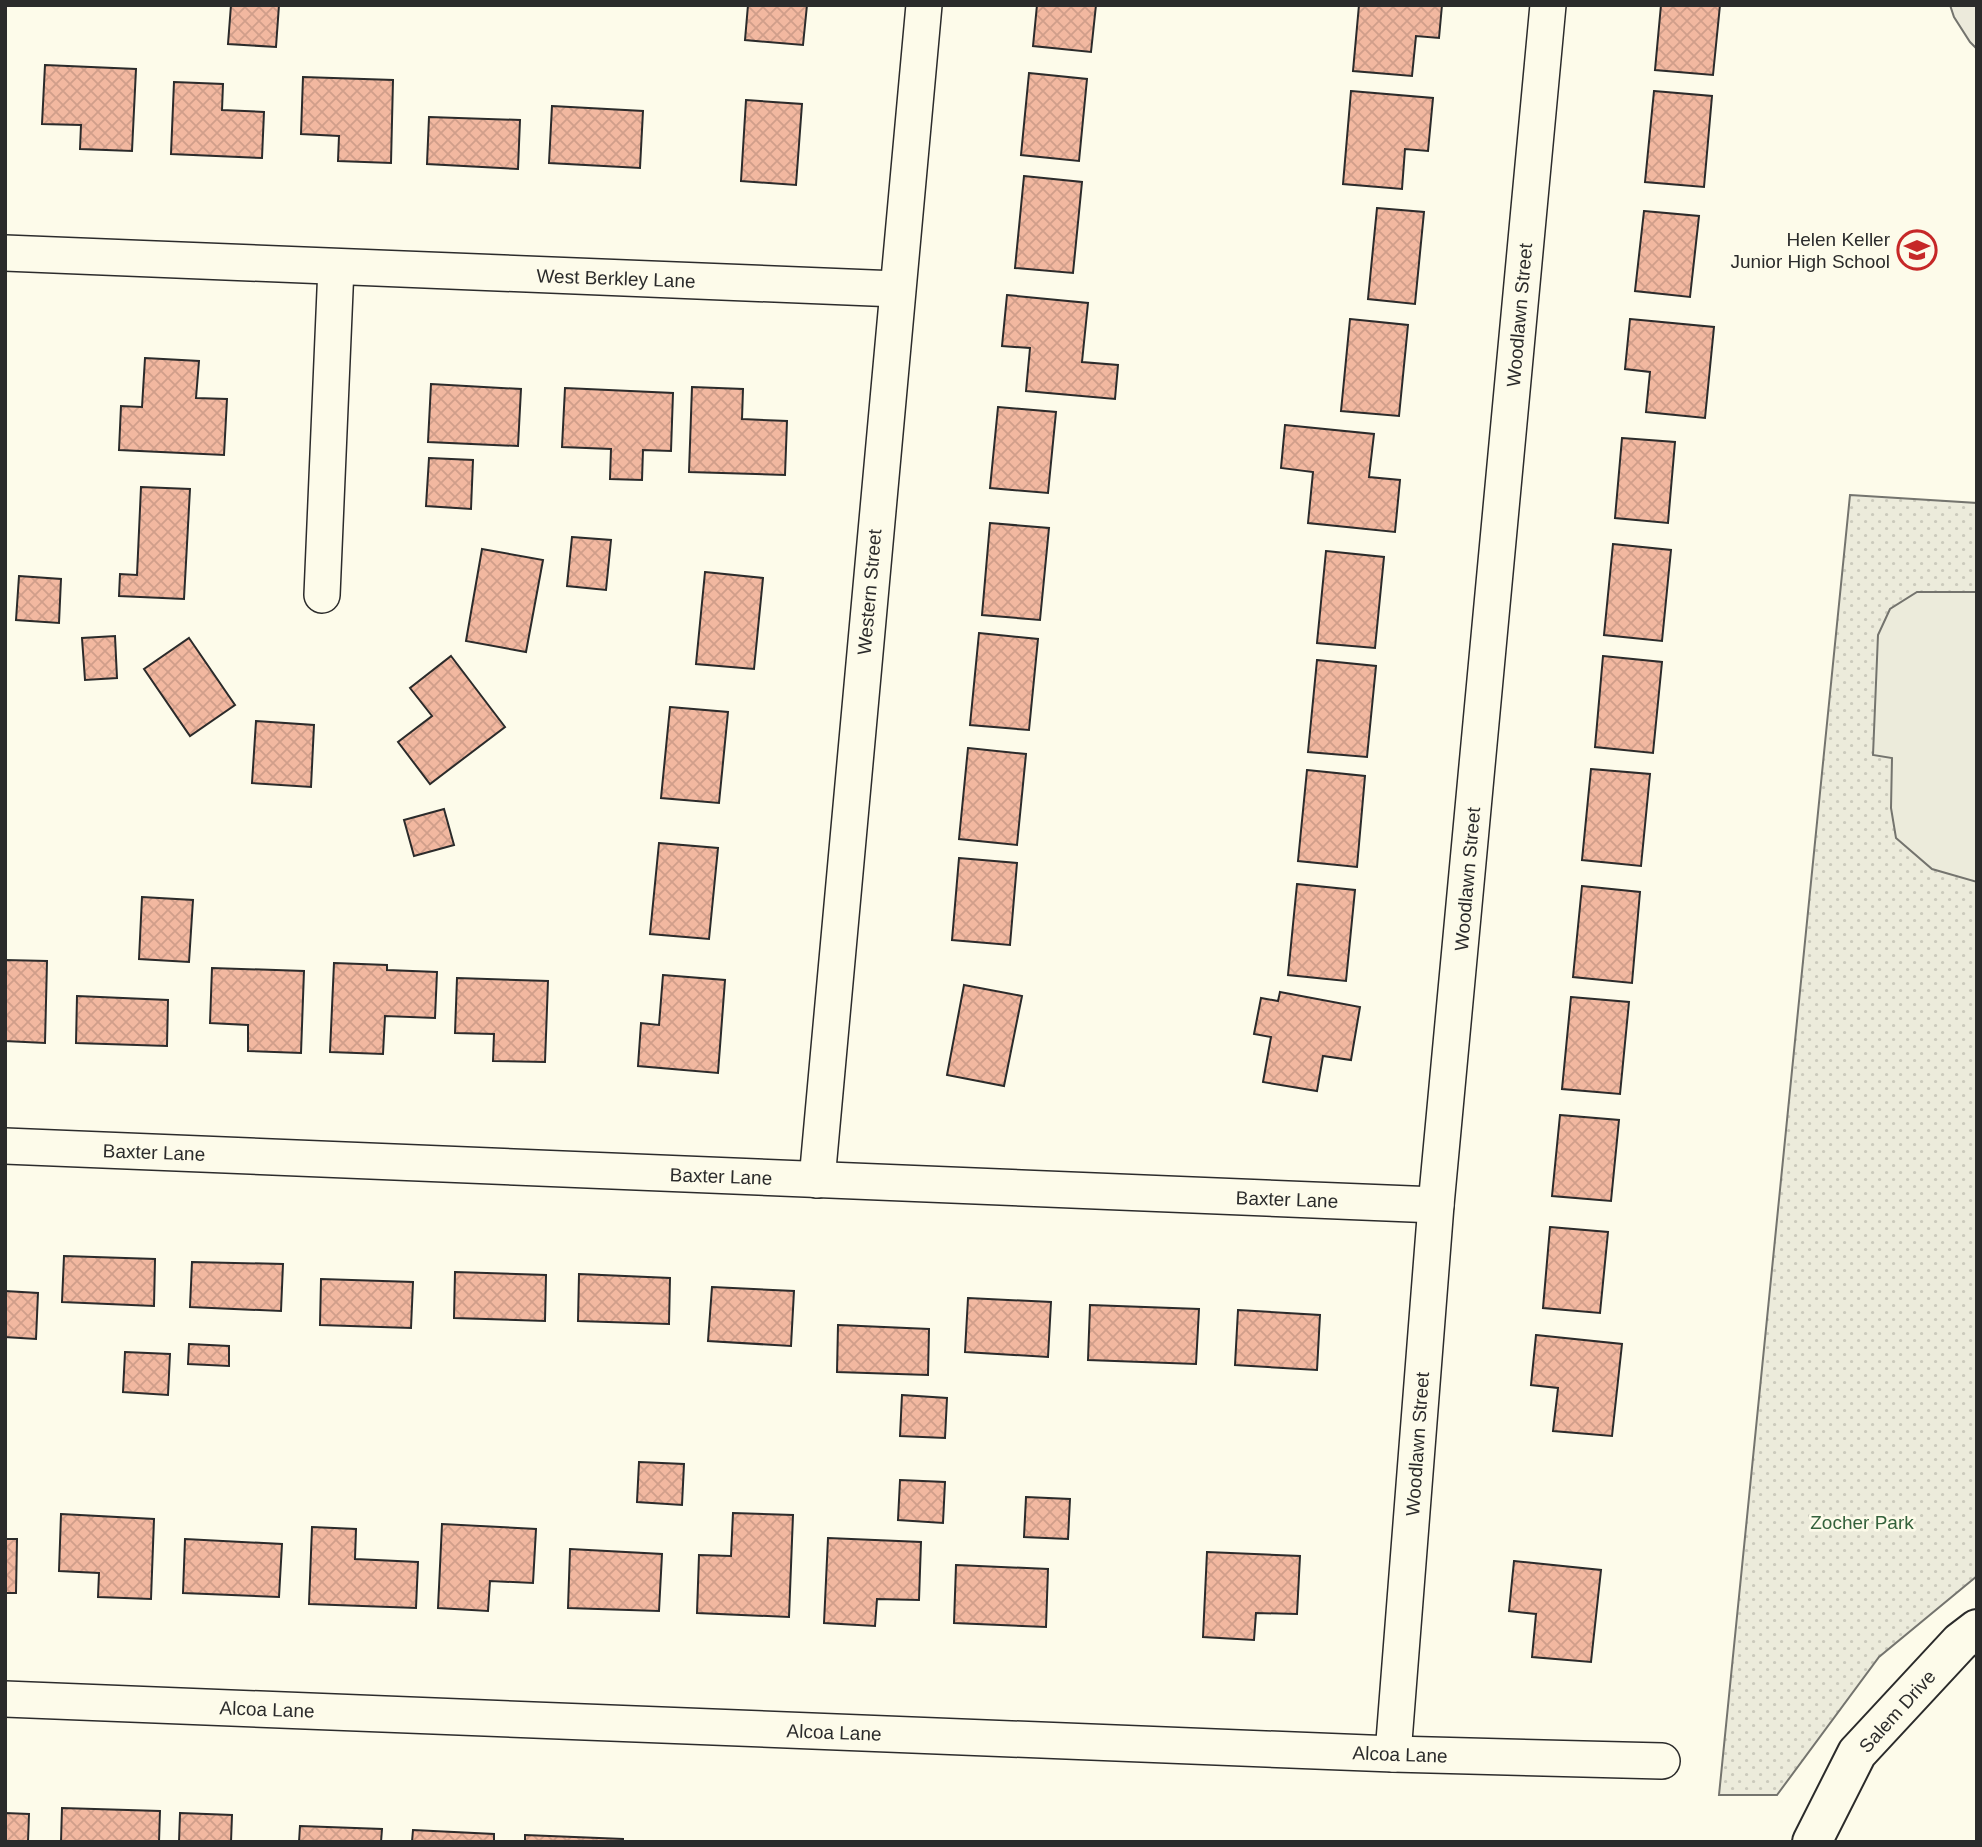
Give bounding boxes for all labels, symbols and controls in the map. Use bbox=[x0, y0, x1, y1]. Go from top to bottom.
place label: Helen Keller Junior High School bbox=[1731, 229, 1891, 272]
school or university icon: Helen Keller Junior High School bbox=[1896, 229, 1938, 271]
street label: Woodlawn Street bbox=[1503, 242, 1536, 388]
street label: West Berkley Lane bbox=[536, 265, 696, 292]
street label: Western Street bbox=[854, 527, 886, 656]
street label: Woodlawn Street bbox=[1451, 806, 1484, 952]
street label: Baxter Lane bbox=[102, 1140, 206, 1165]
street label: Baxter Lane bbox=[669, 1164, 773, 1189]
street label: Baxter Lane bbox=[1235, 1187, 1339, 1212]
street label: Woodlawn Street bbox=[1402, 1371, 1433, 1517]
park label: Zocher Park bbox=[1810, 1512, 1914, 1533]
street label: Salem Drive bbox=[1855, 1666, 1940, 1757]
street label: Alcoa Lane bbox=[219, 1697, 315, 1722]
street label: Alcoa Lane bbox=[786, 1720, 882, 1745]
street label: Alcoa Lane bbox=[1352, 1742, 1448, 1767]

